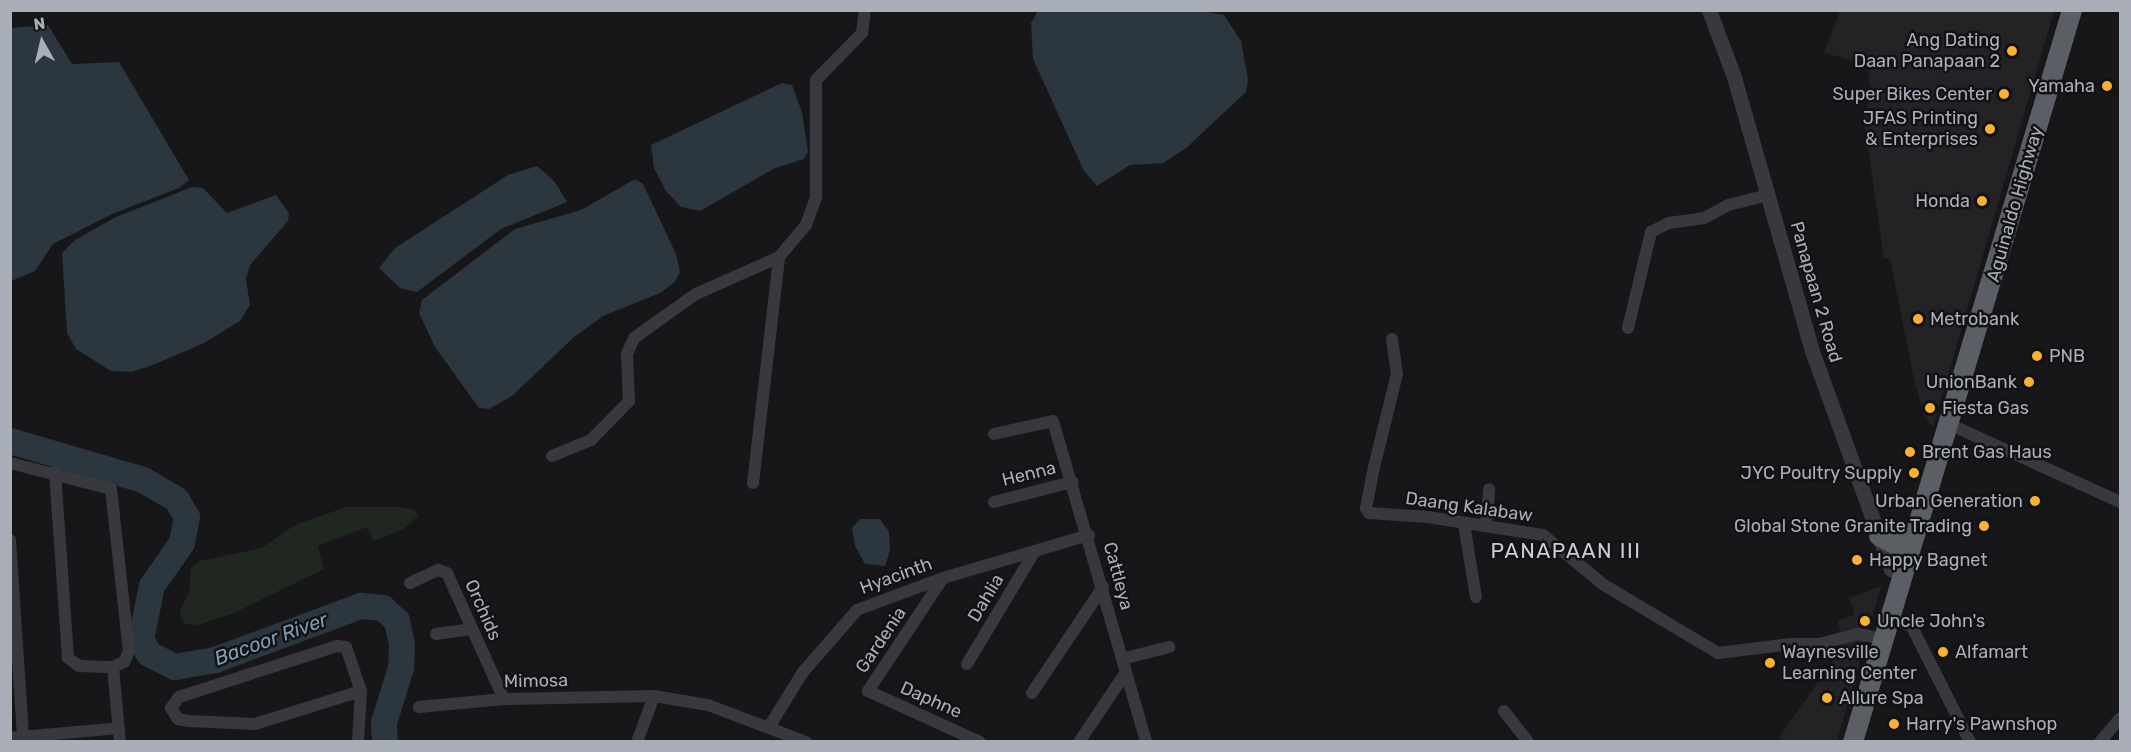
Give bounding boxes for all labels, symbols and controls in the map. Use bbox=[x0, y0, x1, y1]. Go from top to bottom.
north arrow bbox=[12, 12, 72, 72]
text: N bbox=[32, 13, 46, 34]
place label: Ang Dating Daan Panapaan 2 bbox=[1854, 30, 2000, 72]
marker: Ang Dating Daan Panapaan 2 bbox=[2005, 44, 2019, 58]
place label: Yamaha bbox=[2028, 75, 2095, 97]
marker: Yamaha bbox=[2100, 79, 2114, 93]
place label: Super Bikes Center bbox=[1832, 83, 1992, 105]
marker: Super Bikes Center bbox=[1997, 87, 2011, 101]
place label: JFAS Printing & Enterprises bbox=[1863, 108, 1978, 150]
marker: JFAS Printing & Enterprises bbox=[1983, 122, 1997, 136]
street label: Aguinaldo Highway bbox=[1982, 124, 2048, 284]
place label: Honda bbox=[1915, 190, 1970, 212]
marker: Honda bbox=[1975, 194, 1989, 208]
street label: Panapaan 2 Road bbox=[1786, 219, 1846, 365]
place label: Metrobank bbox=[1930, 308, 2019, 330]
marker: Metrobank bbox=[1911, 312, 1925, 326]
place label: PNB bbox=[2049, 345, 2085, 367]
marker: PNB bbox=[2030, 349, 2044, 363]
place label: UnionBank bbox=[1926, 371, 2017, 393]
marker: UnionBank bbox=[2022, 375, 2036, 389]
place label: Fiesta Gas bbox=[1942, 397, 2029, 419]
marker: Fiesta Gas bbox=[1923, 401, 1937, 415]
place label: Brent Gas Haus bbox=[1922, 441, 2052, 463]
marker: Brent Gas Haus bbox=[1903, 445, 1917, 459]
street label: Henna bbox=[1000, 457, 1058, 491]
place label: JYC Poultry Supply bbox=[1740, 462, 1902, 484]
marker: JYC Poultry Supply bbox=[1907, 466, 1921, 480]
street label: Daang Kalabaw bbox=[1404, 487, 1534, 527]
place label: Urban Generation bbox=[1875, 490, 2023, 512]
marker: Urban Generation bbox=[2028, 494, 2042, 508]
place label: Global Stone Granite Trading bbox=[1734, 515, 1972, 537]
marker: Global Stone Granite Trading bbox=[1977, 519, 1991, 533]
district label: PANAPAAN III bbox=[1490, 538, 1642, 564]
street label: Cattleya bbox=[1099, 540, 1137, 612]
place label: Happy Bagnet bbox=[1869, 549, 1988, 571]
street label: Hyacinth bbox=[857, 553, 935, 599]
marker: Happy Bagnet bbox=[1850, 553, 1864, 567]
street label: Dahlia bbox=[963, 570, 1009, 626]
street label: Orchids bbox=[460, 576, 506, 644]
street label: Gardenia bbox=[851, 603, 911, 677]
water label: Bacoor River bbox=[211, 607, 331, 671]
place label: Uncle John's bbox=[1877, 610, 1985, 632]
marker: Uncle John's bbox=[1858, 614, 1872, 628]
place label: Alfamart bbox=[1955, 641, 2028, 663]
place label: Waynesville Learning Center bbox=[1782, 642, 1917, 684]
marker: Alfamart bbox=[1936, 645, 1950, 659]
marker: Waynesville Learning Center bbox=[1763, 656, 1777, 670]
street label: Mimosa bbox=[504, 670, 568, 692]
street label: Daphne bbox=[897, 677, 965, 723]
place label: Allure Spa bbox=[1839, 687, 1924, 709]
marker: Allure Spa bbox=[1820, 691, 1834, 705]
place label: Harry's Pawnshop bbox=[1906, 713, 2057, 735]
marker: Harry's Pawnshop bbox=[1887, 717, 1901, 731]

